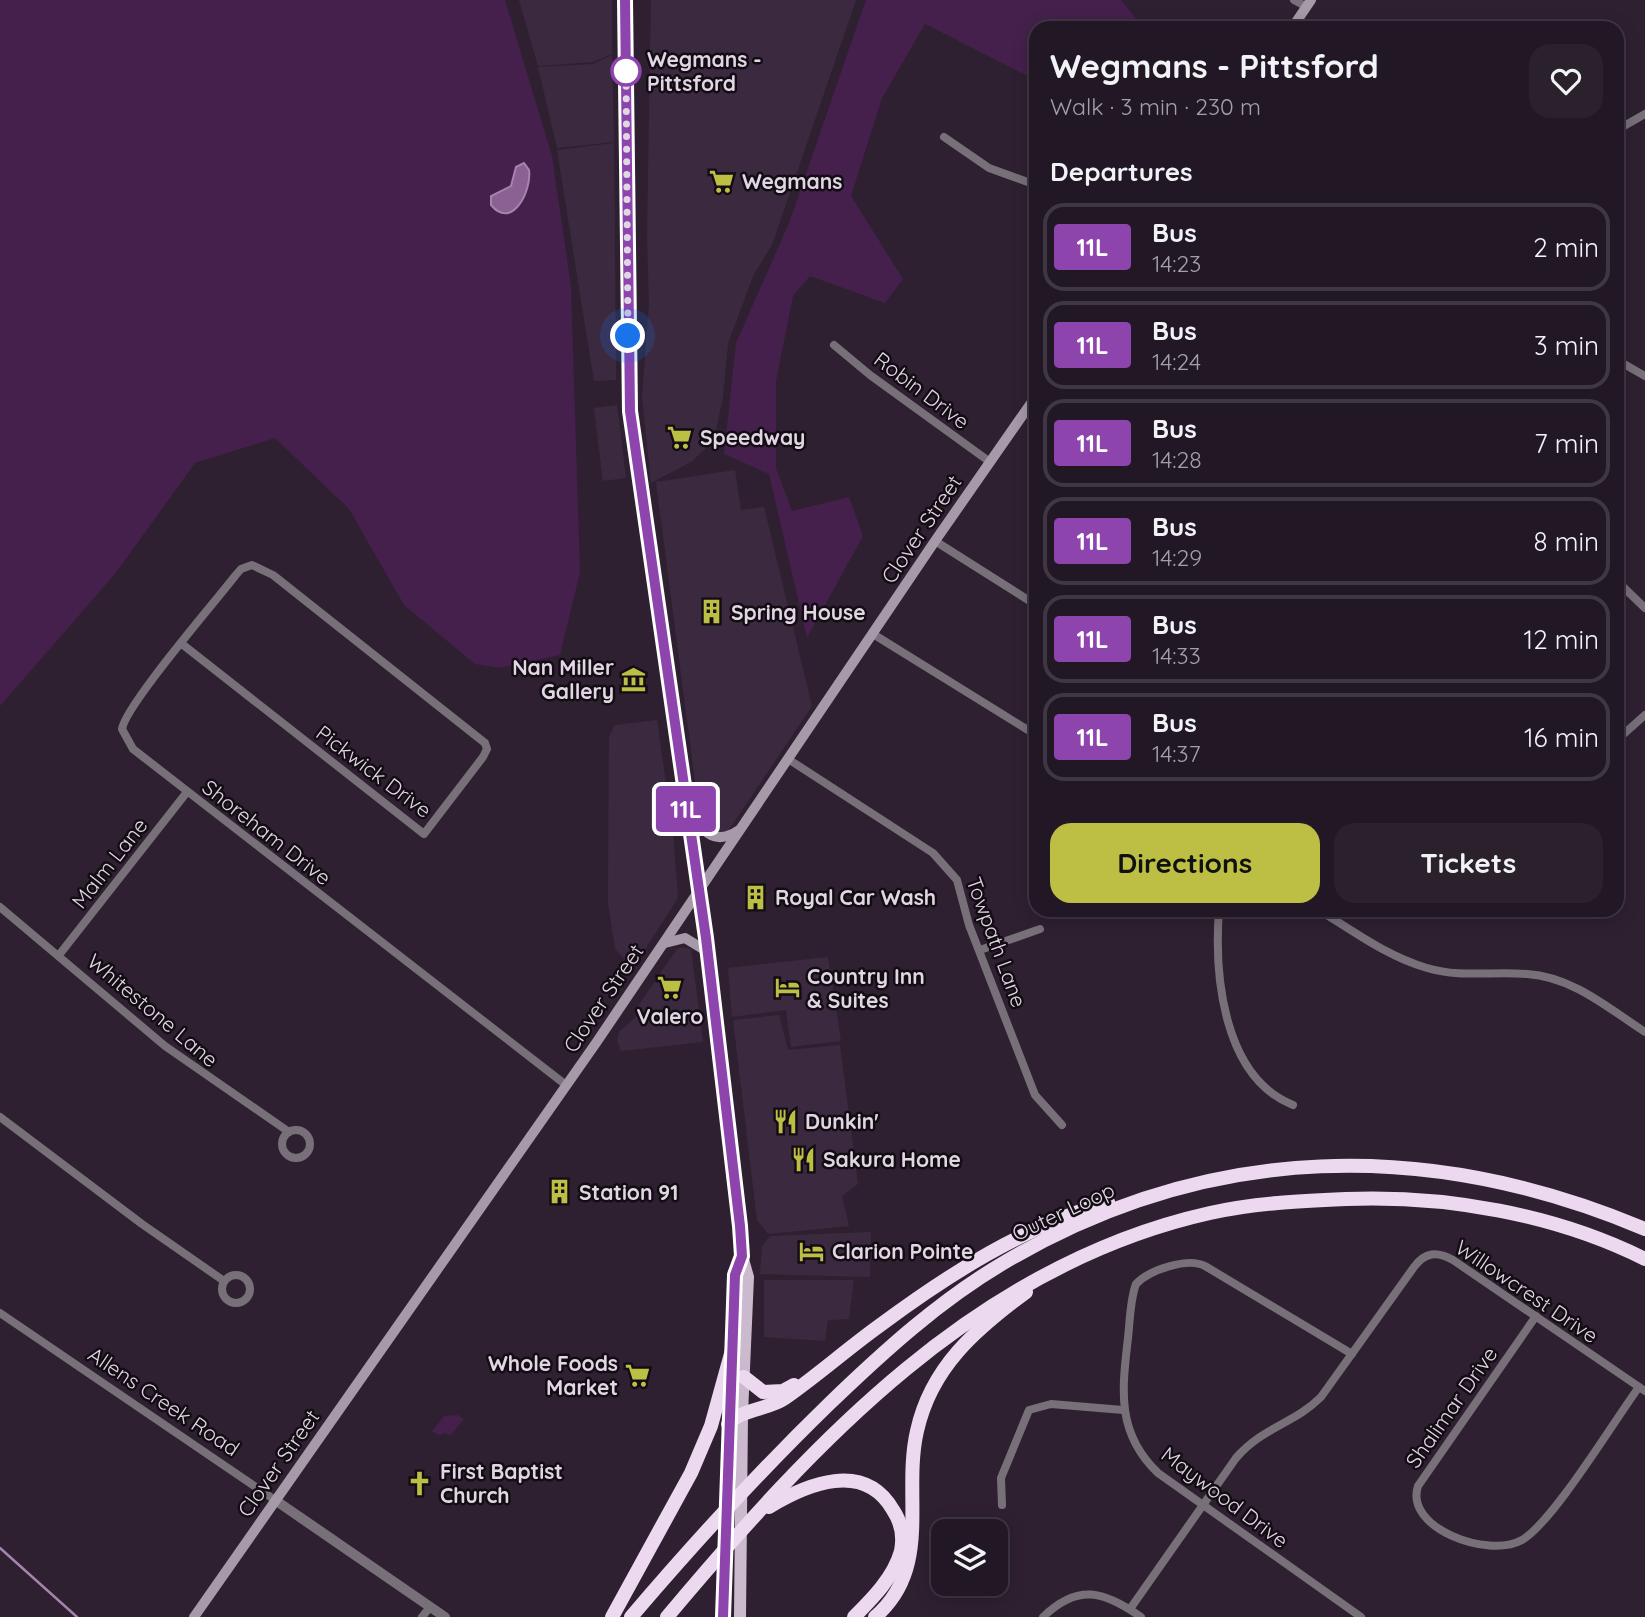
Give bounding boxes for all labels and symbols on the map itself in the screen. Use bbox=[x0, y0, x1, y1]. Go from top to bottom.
place label: Wegmans - Pittsford bbox=[647, 46, 762, 96]
marker: Wegmans - Pittsford bbox=[611, 56, 641, 86]
supermarket icon: Wegmans bbox=[708, 167, 736, 195]
place label: Wegmans bbox=[742, 168, 842, 194]
your location bbox=[610, 318, 645, 353]
street label: Robin Drive bbox=[869, 346, 975, 434]
supermarket icon: Speedway bbox=[666, 423, 694, 451]
place label: Speedway bbox=[700, 424, 805, 450]
street label: Clover Street bbox=[875, 470, 967, 588]
building icon: Spring House bbox=[697, 598, 725, 626]
place label: Spring House bbox=[731, 599, 866, 625]
place label: Nan Miller Gallery bbox=[512, 654, 614, 704]
museum icon: Nan Miller Gallery bbox=[620, 665, 648, 693]
street label: Pickwick Drive bbox=[311, 719, 437, 823]
street label: Shoreham Drive bbox=[198, 774, 336, 890]
line badge: 11L bbox=[646, 786, 726, 832]
street label: Malm Lane bbox=[66, 813, 152, 913]
street label: Towpath Lane bbox=[961, 873, 1033, 1011]
building icon: Royal Car Wash bbox=[741, 883, 769, 911]
place label: Royal Car Wash bbox=[775, 884, 936, 910]
street label: Clover Street bbox=[557, 939, 649, 1057]
street label: Whitestone Lane bbox=[82, 948, 224, 1072]
place label: Country Inn & Suites bbox=[807, 963, 925, 1013]
supermarket icon: Valero bbox=[656, 973, 684, 1001]
hotel icon: Country Inn & Suites bbox=[773, 974, 801, 1002]
place label: Valero bbox=[637, 1003, 703, 1029]
restaurant icon: Dunkin' bbox=[771, 1107, 799, 1135]
place label: Dunkin' bbox=[805, 1108, 879, 1134]
restaurant icon: Sakura Home bbox=[789, 1145, 817, 1173]
place label: Sakura Home bbox=[823, 1146, 961, 1172]
street label: Outer Loop bbox=[1008, 1176, 1118, 1246]
building icon: Station 91 bbox=[545, 1178, 573, 1206]
place label: Station 91 bbox=[579, 1179, 678, 1205]
street label: Willowcrest Drive bbox=[1451, 1234, 1603, 1348]
hotel icon: Clarion Pointe bbox=[798, 1237, 826, 1265]
place label: Clarion Pointe bbox=[832, 1238, 974, 1264]
street label: Allens Creek Road bbox=[83, 1341, 245, 1461]
street label: Shalimar Drive bbox=[1400, 1341, 1502, 1473]
place label: Whole Foods Market bbox=[488, 1350, 618, 1400]
supermarket icon: Whole Foods Market bbox=[624, 1361, 652, 1389]
street label: Clover Street bbox=[232, 1404, 324, 1522]
street label: Maywood Drive bbox=[1156, 1441, 1294, 1553]
place label: First Baptist Church bbox=[440, 1458, 563, 1508]
church icon: First Baptist Church bbox=[406, 1469, 434, 1497]

